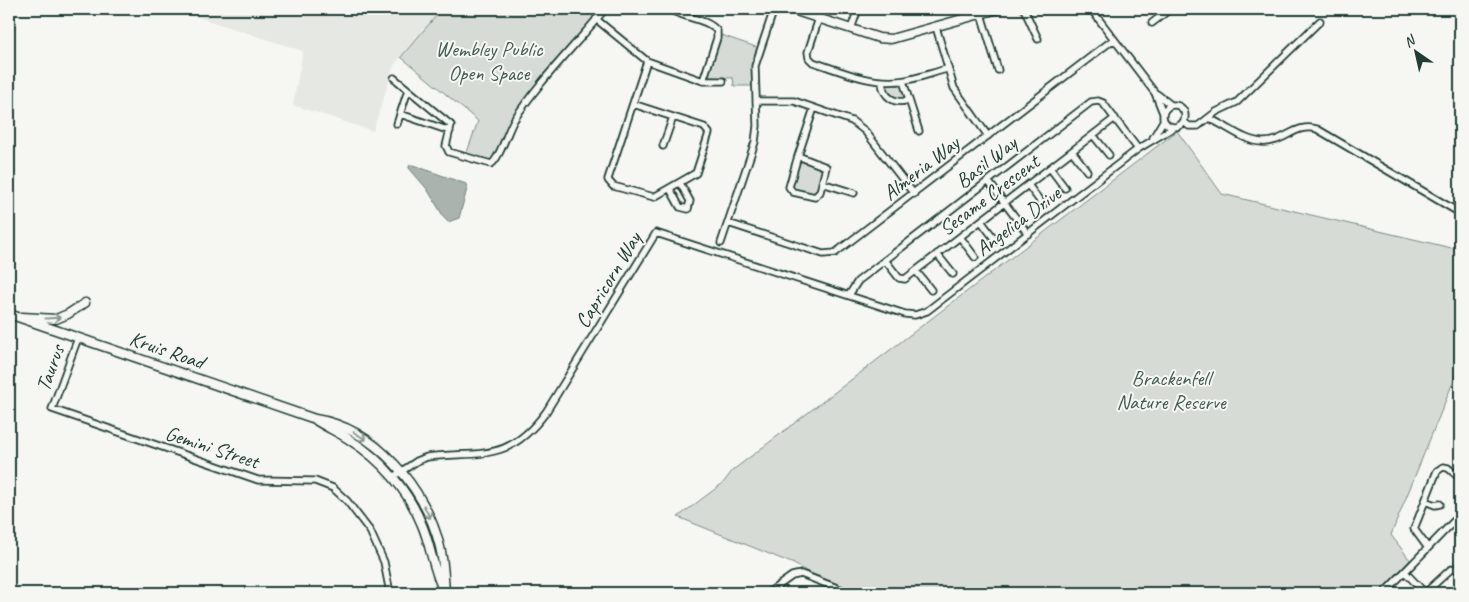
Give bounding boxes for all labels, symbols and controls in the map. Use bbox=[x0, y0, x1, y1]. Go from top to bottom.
north arrow bbox=[1392, 28, 1442, 78]
text: N bbox=[1401, 31, 1419, 51]
park label: Wembley Public Open Space bbox=[436, 36, 544, 86]
street label: Almeria Way bbox=[878, 129, 966, 206]
street label: Basil Way bbox=[950, 129, 1023, 194]
street label: Sesame Crescent bbox=[934, 148, 1046, 241]
street label: Angelica Drive bbox=[970, 180, 1067, 262]
street label: Capricorn Way bbox=[569, 226, 648, 333]
one-way arrow bbox=[45, 313, 61, 322]
street label: Kruis Road bbox=[126, 325, 210, 376]
street label: Taurus bbox=[30, 340, 71, 395]
park label: Brackenfell Nature Reserve bbox=[1116, 365, 1227, 415]
street label: Gemini Street bbox=[162, 420, 264, 475]
one-way arrow bbox=[352, 432, 366, 442]
one-way arrow bbox=[423, 504, 432, 519]

